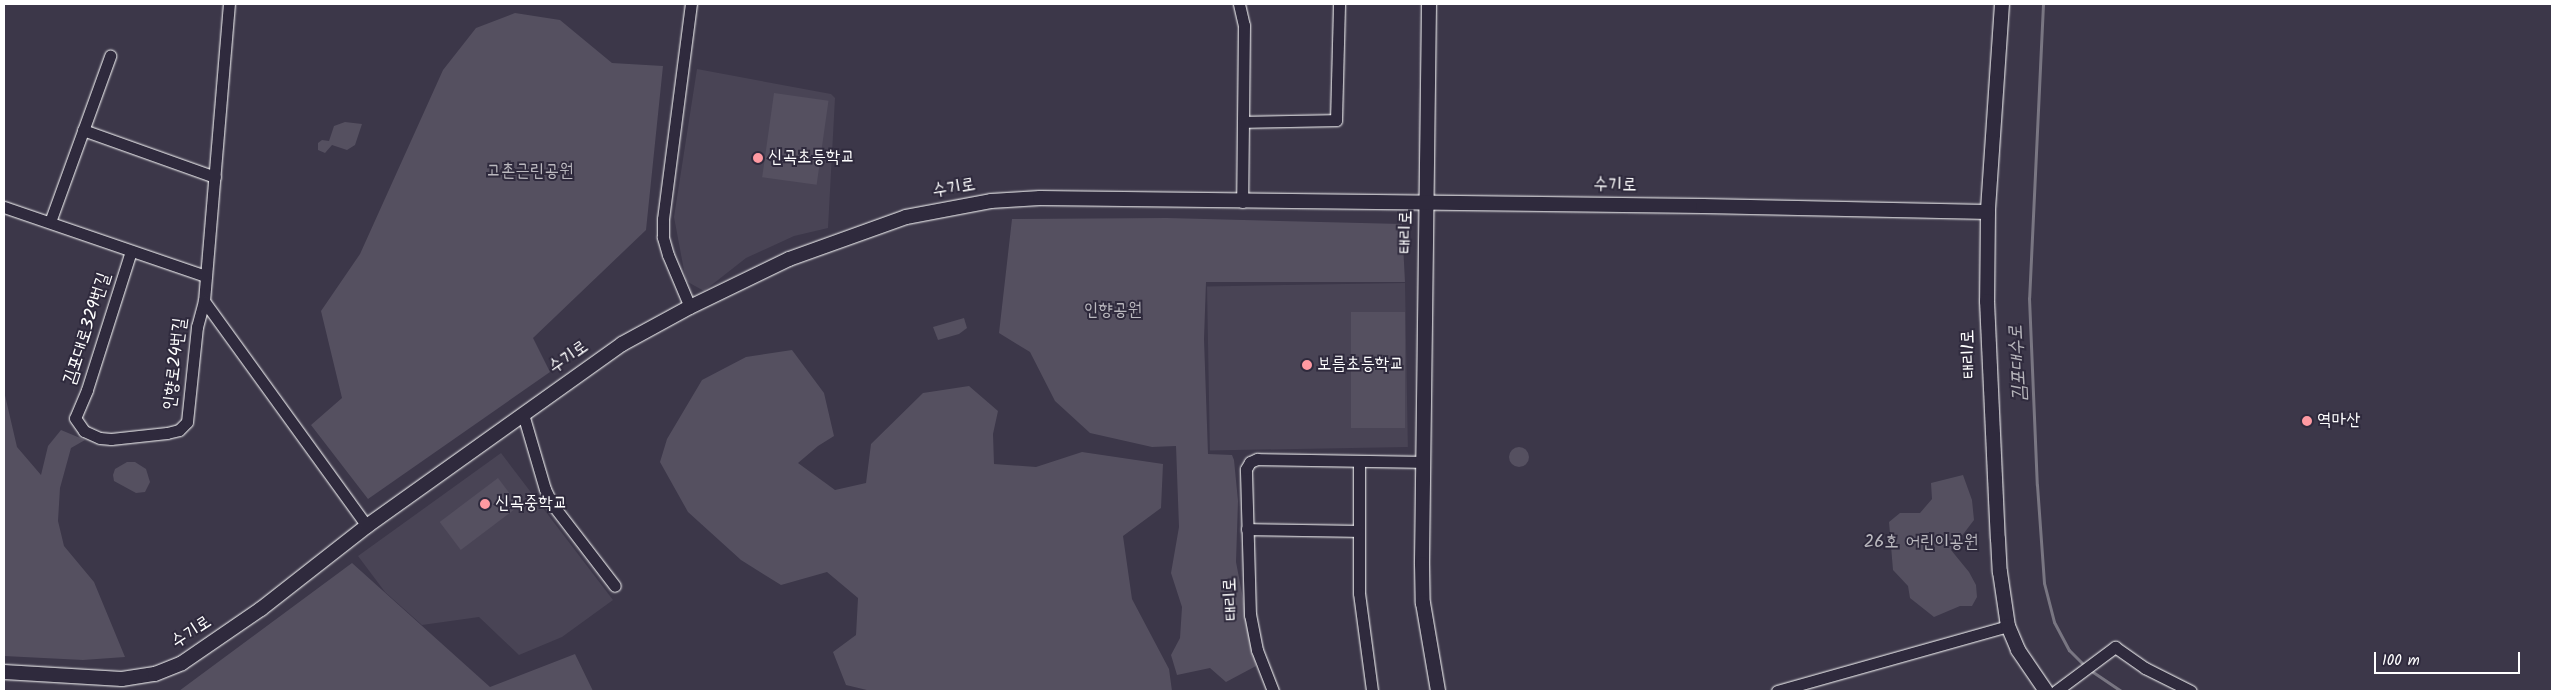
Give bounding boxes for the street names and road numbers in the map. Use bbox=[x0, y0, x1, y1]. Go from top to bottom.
street label: 수기로 bbox=[931, 175, 977, 203]
street label: 수기로 bbox=[1593, 175, 1637, 197]
street label: 태리로 bbox=[1396, 210, 1418, 254]
street label: 김포대로329번길 bbox=[60, 270, 116, 388]
street label: 인향로24번길 bbox=[160, 317, 192, 411]
street label: 태리1로 bbox=[1958, 329, 1982, 379]
street label: 수기로 bbox=[545, 337, 593, 379]
street label: 태리로 bbox=[1220, 577, 1244, 621]
street label: 수기로 bbox=[168, 612, 216, 654]

